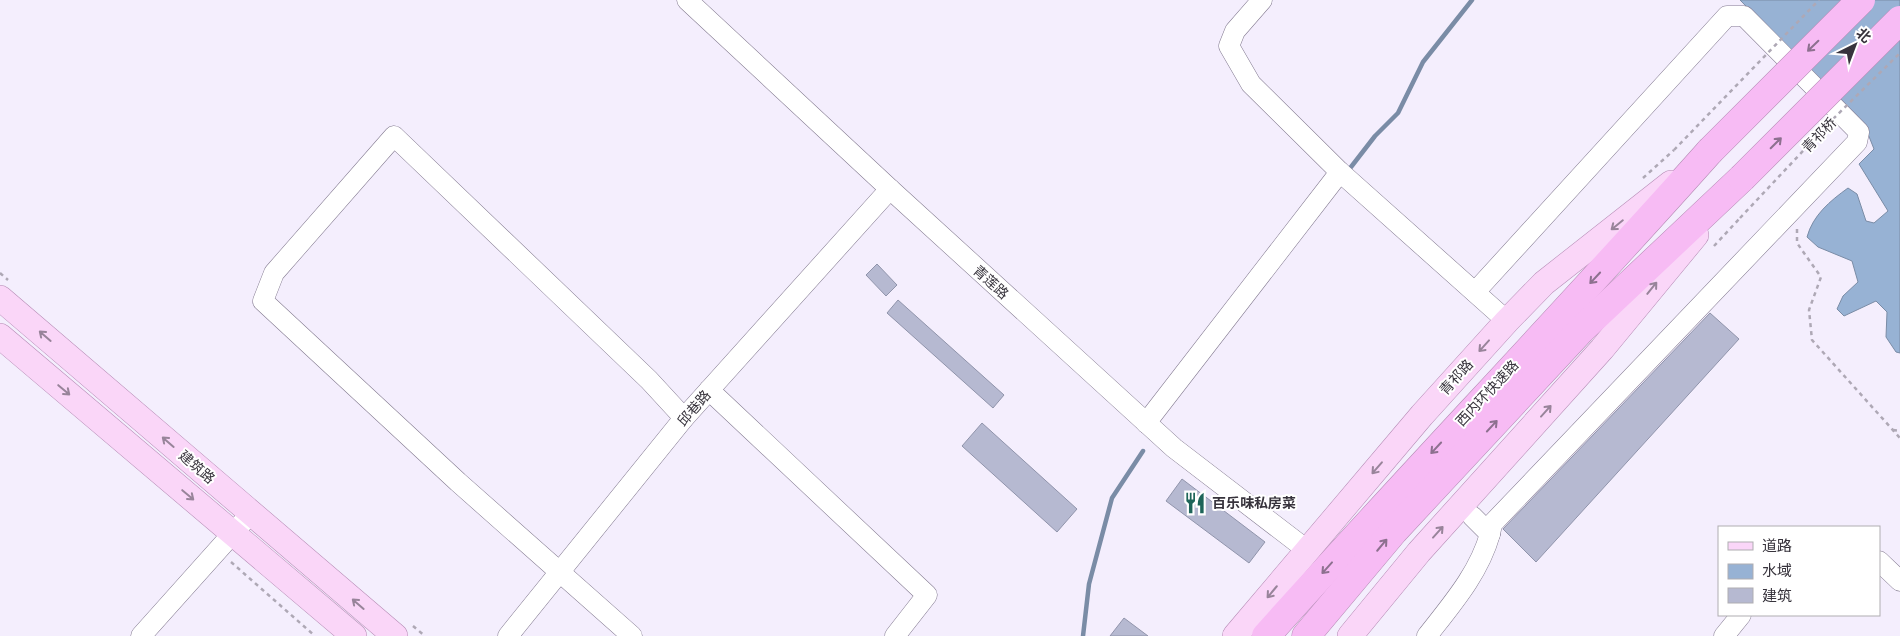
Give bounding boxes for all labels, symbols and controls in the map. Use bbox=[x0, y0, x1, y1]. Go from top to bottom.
north arrow bbox=[1830, 20, 1880, 70]
text: 北 bbox=[1853, 25, 1874, 46]
one-way arrow bbox=[1807, 40, 1820, 52]
street label: 青祁桥 bbox=[1799, 114, 1839, 156]
one-way arrow bbox=[1770, 137, 1782, 150]
one-way arrow bbox=[1611, 220, 1624, 231]
street label: 青莲路 bbox=[970, 262, 1012, 302]
one-way arrow bbox=[1589, 272, 1601, 285]
one-way arrow bbox=[1647, 282, 1658, 295]
one-way arrow bbox=[38, 330, 51, 342]
one-way arrow bbox=[1478, 340, 1490, 353]
street label: 青祁路 bbox=[1436, 356, 1476, 398]
street label: 西内环快速路 bbox=[1453, 357, 1521, 429]
one-way arrow bbox=[57, 384, 70, 395]
street label: 邱巷路 bbox=[674, 387, 714, 429]
one-way arrow bbox=[1541, 405, 1552, 418]
one-way arrow bbox=[1486, 419, 1498, 432]
one-way arrow bbox=[162, 436, 175, 447]
one-way arrow bbox=[1430, 442, 1442, 455]
street label: 建筑路 bbox=[176, 447, 218, 487]
one-way arrow bbox=[1371, 462, 1382, 475]
one-way arrow bbox=[182, 489, 195, 500]
restaurant icon: 百乐味私房菜 bbox=[1182, 490, 1208, 516]
place label: 百乐味私房菜 bbox=[1212, 495, 1296, 511]
one-way arrow bbox=[1432, 525, 1443, 538]
legend bbox=[1718, 526, 1880, 616]
text: 道路 bbox=[1762, 537, 1792, 554]
one-way arrow bbox=[1376, 539, 1387, 552]
one-way arrow bbox=[1321, 562, 1332, 575]
text: 水域 bbox=[1762, 562, 1792, 579]
one-way arrow bbox=[1266, 585, 1277, 598]
text: 建筑 bbox=[1762, 587, 1792, 604]
one-way arrow bbox=[352, 599, 365, 610]

